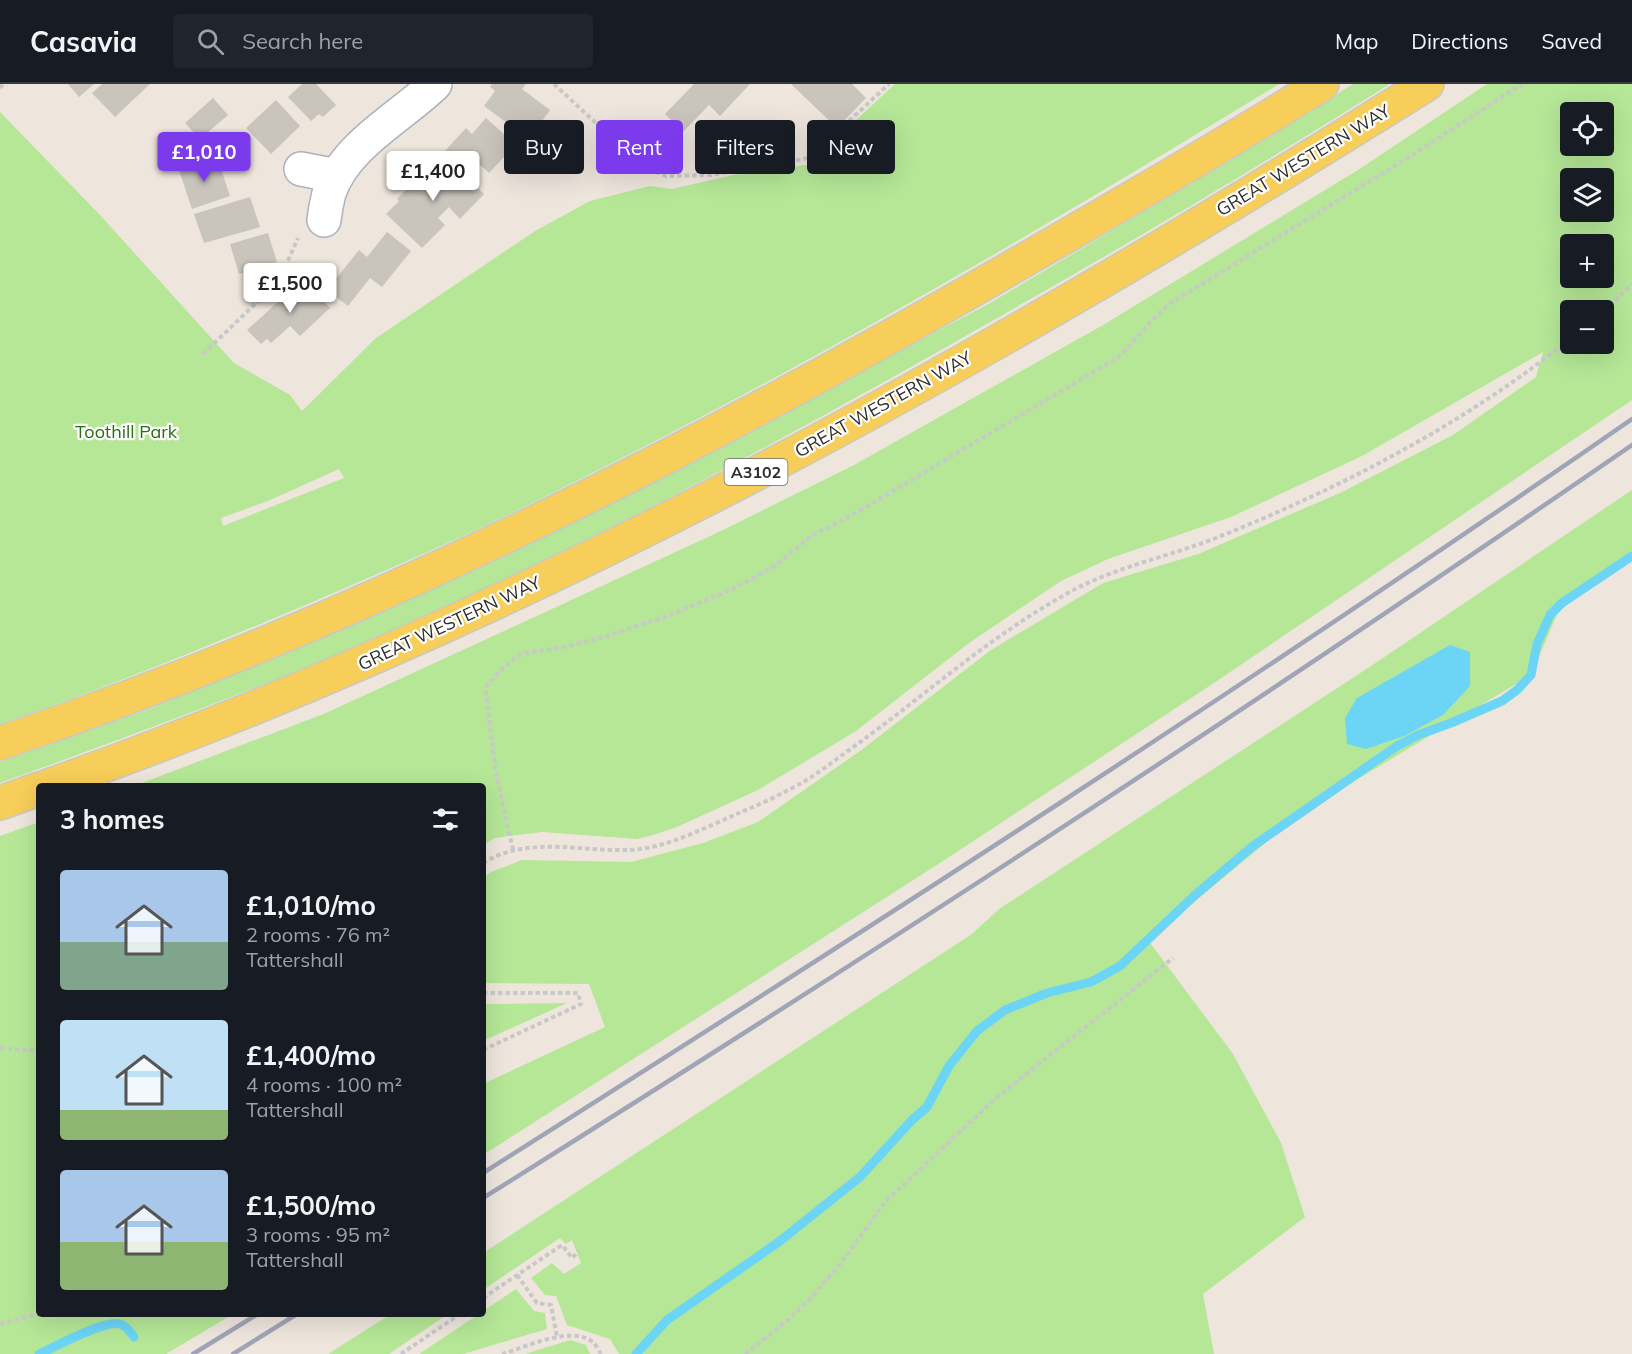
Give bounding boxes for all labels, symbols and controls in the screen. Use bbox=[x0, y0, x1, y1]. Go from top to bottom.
search box bbox=[173, 14, 593, 68]
text: Casavia bbox=[30, 24, 137, 59]
icon: search bbox=[194, 25, 227, 58]
text: Search here bbox=[242, 27, 363, 55]
text: Map bbox=[1335, 28, 1378, 54]
text: Directions bbox=[1411, 28, 1508, 54]
text: Saved bbox=[1541, 28, 1602, 54]
street label: GREAT WESTERN WAY bbox=[1212, 98, 1395, 221]
map controls bbox=[1560, 102, 1614, 354]
button: locate bbox=[1560, 102, 1614, 156]
chip: Buy bbox=[504, 120, 584, 174]
chip: Rent bbox=[596, 120, 683, 174]
chip: Filters bbox=[695, 120, 795, 174]
chip: New bbox=[807, 120, 895, 174]
pin: £1,010 bbox=[155, 132, 253, 183]
text: £1,010 bbox=[172, 139, 236, 164]
pin: £1,400 bbox=[384, 151, 482, 202]
text: £1,400 bbox=[401, 158, 465, 183]
button: layers bbox=[1560, 168, 1614, 222]
button: + bbox=[1560, 234, 1614, 288]
pin: £1,500 bbox=[241, 263, 339, 314]
text: £1,500 bbox=[258, 270, 322, 295]
button: − bbox=[1560, 300, 1614, 354]
street label: GREAT WESTERN WAY bbox=[790, 345, 976, 462]
park label: Toothill Park bbox=[75, 420, 178, 443]
road number: A3102 bbox=[724, 459, 788, 485]
street label: GREAT WESTERN WAY bbox=[354, 570, 545, 675]
text: 3 homes bbox=[60, 803, 164, 836]
icon: filters bbox=[429, 803, 462, 836]
text: £1,010/mo bbox=[246, 889, 376, 922]
icon: home bbox=[108, 894, 180, 966]
text: 2 rooms · 76 m² bbox=[246, 922, 390, 947]
text: Tattershall bbox=[246, 947, 343, 972]
text: £1,400/mo bbox=[246, 1039, 376, 1072]
icon: home bbox=[108, 1044, 180, 1116]
text: 4 rooms · 100 m² bbox=[246, 1072, 402, 1097]
text: Tattershall bbox=[246, 1097, 343, 1122]
text: £1,500/mo bbox=[246, 1189, 376, 1222]
icon: home bbox=[108, 1194, 180, 1266]
text: 3 rooms · 95 m² bbox=[246, 1222, 390, 1247]
text: Tattershall bbox=[246, 1247, 343, 1272]

